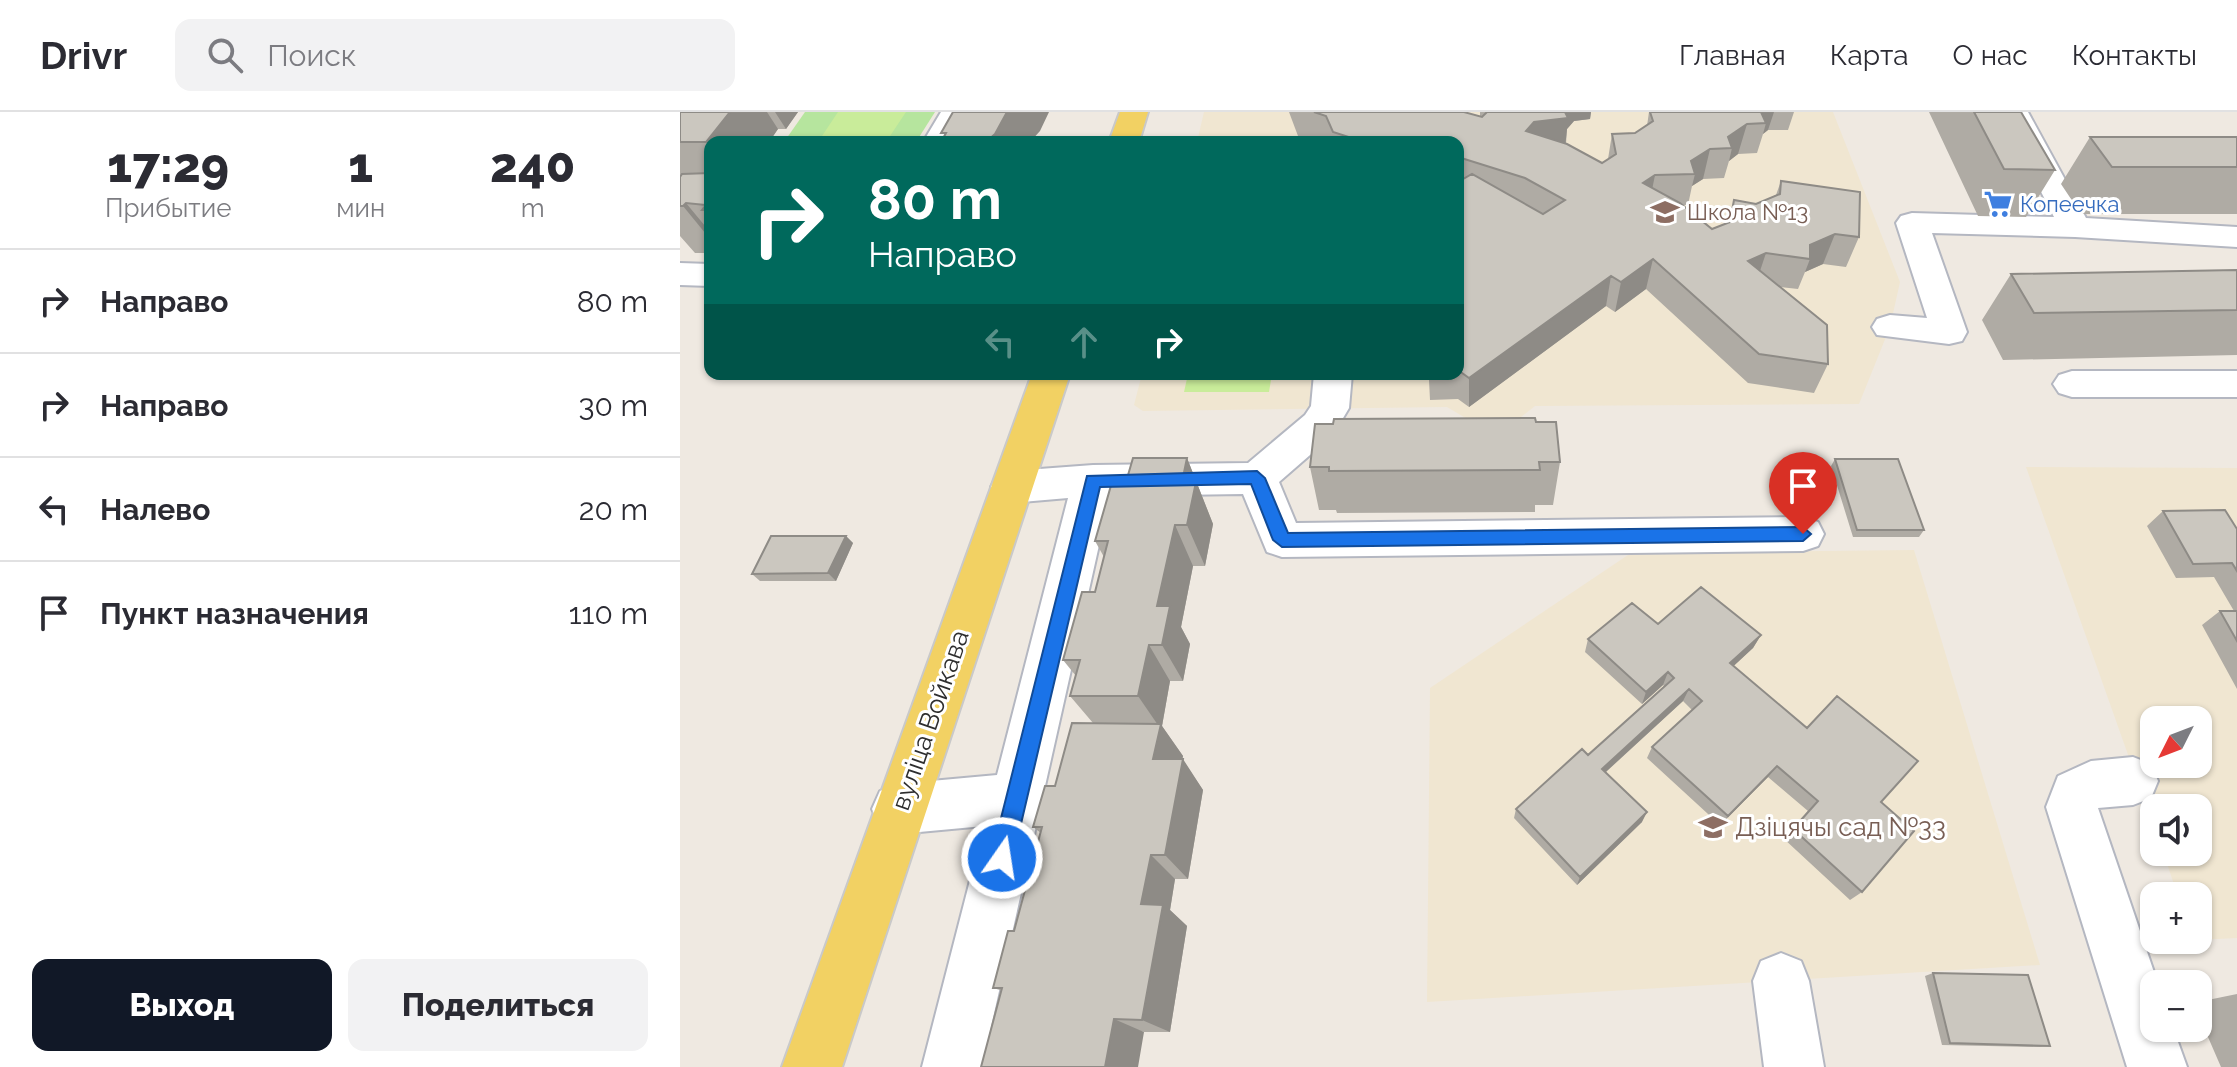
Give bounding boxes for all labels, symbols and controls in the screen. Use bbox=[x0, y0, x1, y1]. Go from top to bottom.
search box bbox=[175, 19, 735, 91]
text: Drivr bbox=[40, 33, 127, 78]
icon: search bbox=[203, 33, 247, 77]
text: Поиск bbox=[267, 38, 356, 73]
text: Главная bbox=[1679, 39, 1786, 72]
text: Карта bbox=[1830, 39, 1909, 72]
text: О нас bbox=[1953, 39, 2028, 72]
text: Контакты bbox=[2072, 39, 2197, 72]
text: 17:29 bbox=[107, 137, 229, 193]
text: 1 bbox=[348, 137, 373, 193]
text: 240 bbox=[490, 137, 575, 193]
text: 80 m bbox=[868, 166, 1002, 232]
icon: right bbox=[736, 168, 840, 272]
supermarket icon: Копеечка bbox=[1983, 189, 2013, 219]
place label: Копеечка bbox=[2020, 191, 2119, 217]
text: Прибытие bbox=[105, 193, 231, 223]
text: мин bbox=[336, 193, 385, 223]
text: m bbox=[521, 193, 545, 223]
school or university icon: Школа №13 bbox=[1650, 197, 1680, 227]
place label: Школа №13 bbox=[1687, 199, 1808, 225]
text: Направо bbox=[868, 233, 1017, 275]
icon: right bbox=[32, 279, 76, 323]
text: Направо bbox=[100, 284, 229, 319]
text: 80 m bbox=[577, 284, 648, 319]
icon: left bbox=[978, 320, 1022, 364]
icon: ahead bbox=[1062, 320, 1106, 364]
icon: right bbox=[1146, 320, 1190, 364]
icon: right bbox=[32, 383, 76, 427]
text: Направо bbox=[100, 388, 229, 423]
text: 30 m bbox=[578, 388, 648, 423]
pin bbox=[1769, 452, 1837, 534]
icon: arrive bbox=[1781, 464, 1825, 508]
icon: left bbox=[32, 487, 76, 531]
text: Налево bbox=[100, 492, 210, 527]
text: 20 m bbox=[579, 492, 648, 527]
icon: arrive bbox=[32, 591, 76, 635]
text: Пункт назначения bbox=[100, 596, 369, 631]
text: 110 m bbox=[569, 596, 648, 631]
street label: вуліца Войкава bbox=[885, 626, 975, 814]
north arrow bbox=[2140, 706, 2212, 778]
map controls bbox=[2140, 706, 2212, 1042]
button: sound bbox=[2140, 794, 2212, 866]
school or university icon: Дзіцячы сад №33 bbox=[1698, 812, 1728, 842]
place label: Дзіцячы сад №33 bbox=[1735, 812, 1946, 842]
position arrow bbox=[960, 816, 1044, 900]
button: + bbox=[2140, 882, 2212, 954]
button: Выход bbox=[32, 959, 332, 1051]
button: Поделиться bbox=[348, 959, 648, 1051]
button: − bbox=[2140, 970, 2212, 1042]

